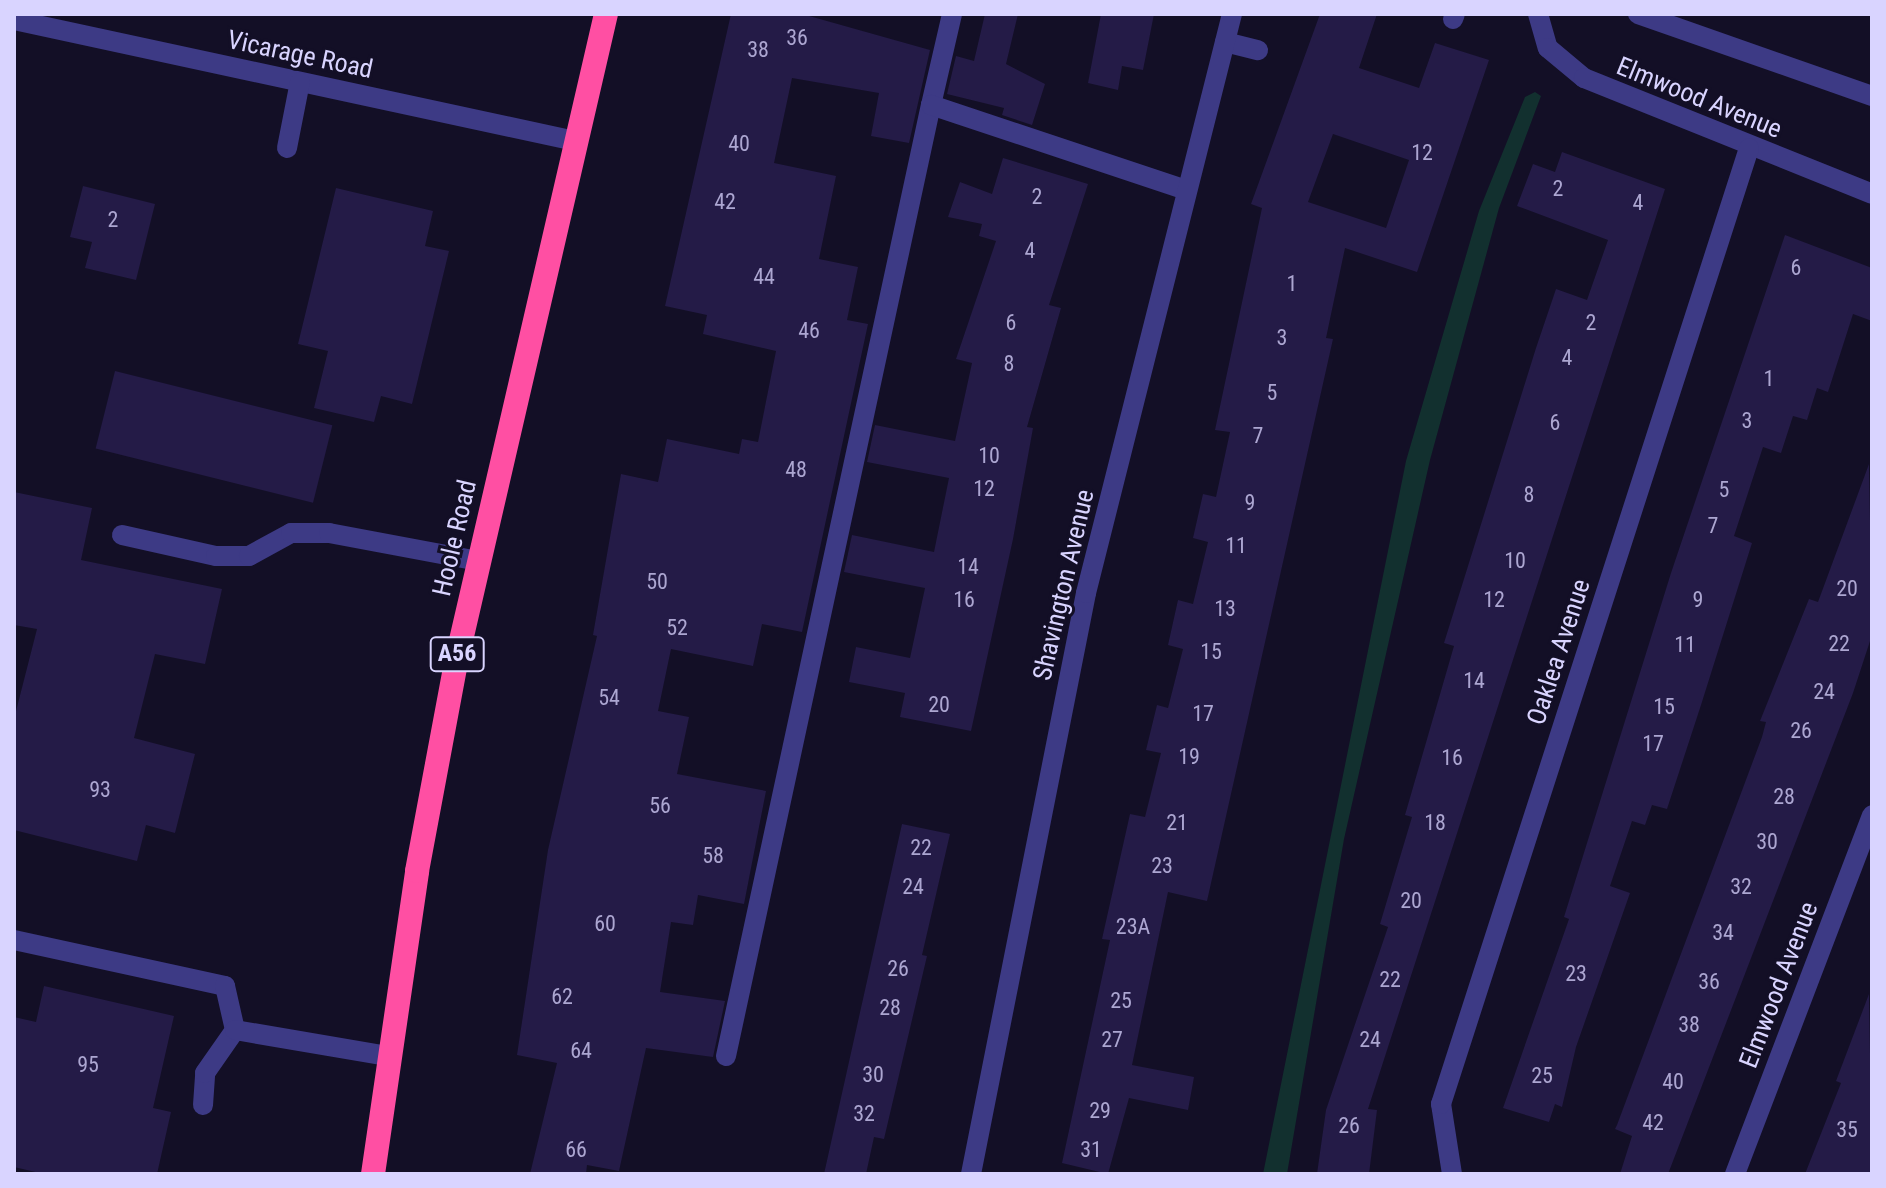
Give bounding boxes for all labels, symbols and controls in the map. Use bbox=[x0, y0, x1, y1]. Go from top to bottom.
street label: Vicarage Road bbox=[224, 24, 376, 86]
house number: 36 bbox=[786, 25, 808, 51]
house number: 38 bbox=[747, 37, 769, 63]
street label: Elmwood Avenue bbox=[1612, 51, 1786, 145]
house number: 40 bbox=[728, 131, 750, 157]
house number: 12 bbox=[1411, 140, 1433, 166]
house number: 2 bbox=[1553, 176, 1563, 202]
house number: 2 bbox=[1032, 184, 1042, 210]
house number: 42 bbox=[714, 189, 736, 215]
house number: 4 bbox=[1633, 190, 1643, 216]
house number: 2 bbox=[108, 207, 118, 233]
house number: 4 bbox=[1025, 238, 1035, 264]
house number: 6 bbox=[1791, 255, 1801, 281]
house number: 44 bbox=[753, 264, 775, 290]
house number: 1 bbox=[1287, 271, 1297, 297]
house number: 6 bbox=[1006, 310, 1016, 336]
house number: 2 bbox=[1586, 310, 1596, 336]
house number: 46 bbox=[798, 318, 820, 344]
house number: 3 bbox=[1277, 325, 1287, 351]
house number: 4 bbox=[1562, 345, 1572, 371]
house number: 8 bbox=[1004, 351, 1014, 377]
house number: 1 bbox=[1764, 366, 1774, 392]
house number: 5 bbox=[1267, 380, 1277, 406]
house number: 3 bbox=[1742, 408, 1752, 434]
house number: 6 bbox=[1550, 410, 1560, 436]
house number: 7 bbox=[1253, 423, 1263, 449]
house number: 10 bbox=[978, 443, 1000, 469]
house number: 48 bbox=[785, 457, 807, 483]
house number: 12 bbox=[973, 476, 995, 502]
street label: Hoole Road bbox=[426, 477, 484, 599]
house number: 5 bbox=[1719, 477, 1729, 503]
house number: 8 bbox=[1524, 482, 1534, 508]
street label: Shavington Avenue bbox=[1027, 487, 1101, 683]
house number: 9 bbox=[1245, 490, 1255, 516]
house number: 7 bbox=[1708, 513, 1718, 539]
house number: 11 bbox=[1225, 533, 1247, 559]
house number: 10 bbox=[1504, 548, 1526, 574]
house number: 14 bbox=[957, 554, 979, 580]
house number: 50 bbox=[646, 569, 668, 595]
street label: Oaklea Avenue bbox=[1521, 575, 1597, 729]
house number: 20 bbox=[1836, 576, 1858, 602]
house number: 16 bbox=[953, 587, 975, 613]
house number: 12 bbox=[1483, 587, 1505, 613]
house number: 9 bbox=[1693, 587, 1703, 613]
house number: 13 bbox=[1214, 596, 1236, 622]
house number: 52 bbox=[666, 615, 688, 641]
house number: 22 bbox=[1828, 631, 1850, 657]
house number: 11 bbox=[1674, 632, 1696, 658]
road number: A56 bbox=[429, 634, 485, 674]
house number: 15 bbox=[1200, 639, 1222, 665]
house number: 14 bbox=[1463, 668, 1485, 694]
house number: 24 bbox=[1813, 679, 1835, 705]
house number: 54 bbox=[598, 685, 620, 711]
house number: 20 bbox=[928, 692, 950, 718]
house number: 15 bbox=[1653, 694, 1675, 720]
house number: 17 bbox=[1192, 701, 1214, 727]
house number: 26 bbox=[1790, 718, 1812, 744]
house number: 17 bbox=[1642, 731, 1664, 757]
house number: 19 bbox=[1178, 744, 1200, 770]
house number: 16 bbox=[1441, 745, 1463, 771]
house number: 93 bbox=[89, 777, 111, 803]
house number: 28 bbox=[1773, 784, 1795, 810]
house number: 56 bbox=[649, 793, 671, 819]
house number: 21 bbox=[1166, 810, 1188, 836]
house number: 18 bbox=[1424, 810, 1446, 836]
house number: 30 bbox=[1756, 829, 1778, 855]
house number: 22 bbox=[910, 835, 932, 861]
house number: 58 bbox=[702, 843, 724, 869]
house number: 23 bbox=[1151, 853, 1173, 879]
house number: 24 bbox=[902, 874, 924, 900]
house number: 32 bbox=[1730, 874, 1752, 900]
house number: 20 bbox=[1400, 888, 1422, 914]
street label: Elmwood Avenue bbox=[1733, 898, 1825, 1072]
house number: 60 bbox=[594, 911, 616, 937]
house number: 23A bbox=[1116, 914, 1150, 940]
house number: 34 bbox=[1712, 920, 1734, 946]
house number: 26 bbox=[887, 956, 909, 982]
house number: 23 bbox=[1565, 961, 1587, 987]
house number: 22 bbox=[1379, 967, 1401, 993]
house number: 36 bbox=[1698, 969, 1720, 995]
house number: 62 bbox=[551, 984, 573, 1010]
house number: 25 bbox=[1110, 988, 1132, 1014]
house number: 28 bbox=[879, 995, 901, 1021]
house number: 38 bbox=[1678, 1012, 1700, 1038]
house number: 27 bbox=[1101, 1027, 1123, 1053]
house number: 24 bbox=[1359, 1027, 1381, 1053]
house number: 64 bbox=[570, 1038, 592, 1064]
house number: 95 bbox=[77, 1052, 99, 1078]
house number: 30 bbox=[862, 1062, 884, 1088]
house number: 25 bbox=[1531, 1063, 1553, 1089]
house number: 40 bbox=[1662, 1069, 1684, 1095]
house number: 29 bbox=[1089, 1098, 1111, 1124]
house number: 32 bbox=[853, 1101, 875, 1127]
house number: 42 bbox=[1642, 1110, 1664, 1136]
house number: 26 bbox=[1338, 1113, 1360, 1139]
house number: 35 bbox=[1836, 1117, 1858, 1143]
house number: 66 bbox=[565, 1137, 587, 1163]
house number: 31 bbox=[1080, 1137, 1102, 1163]

